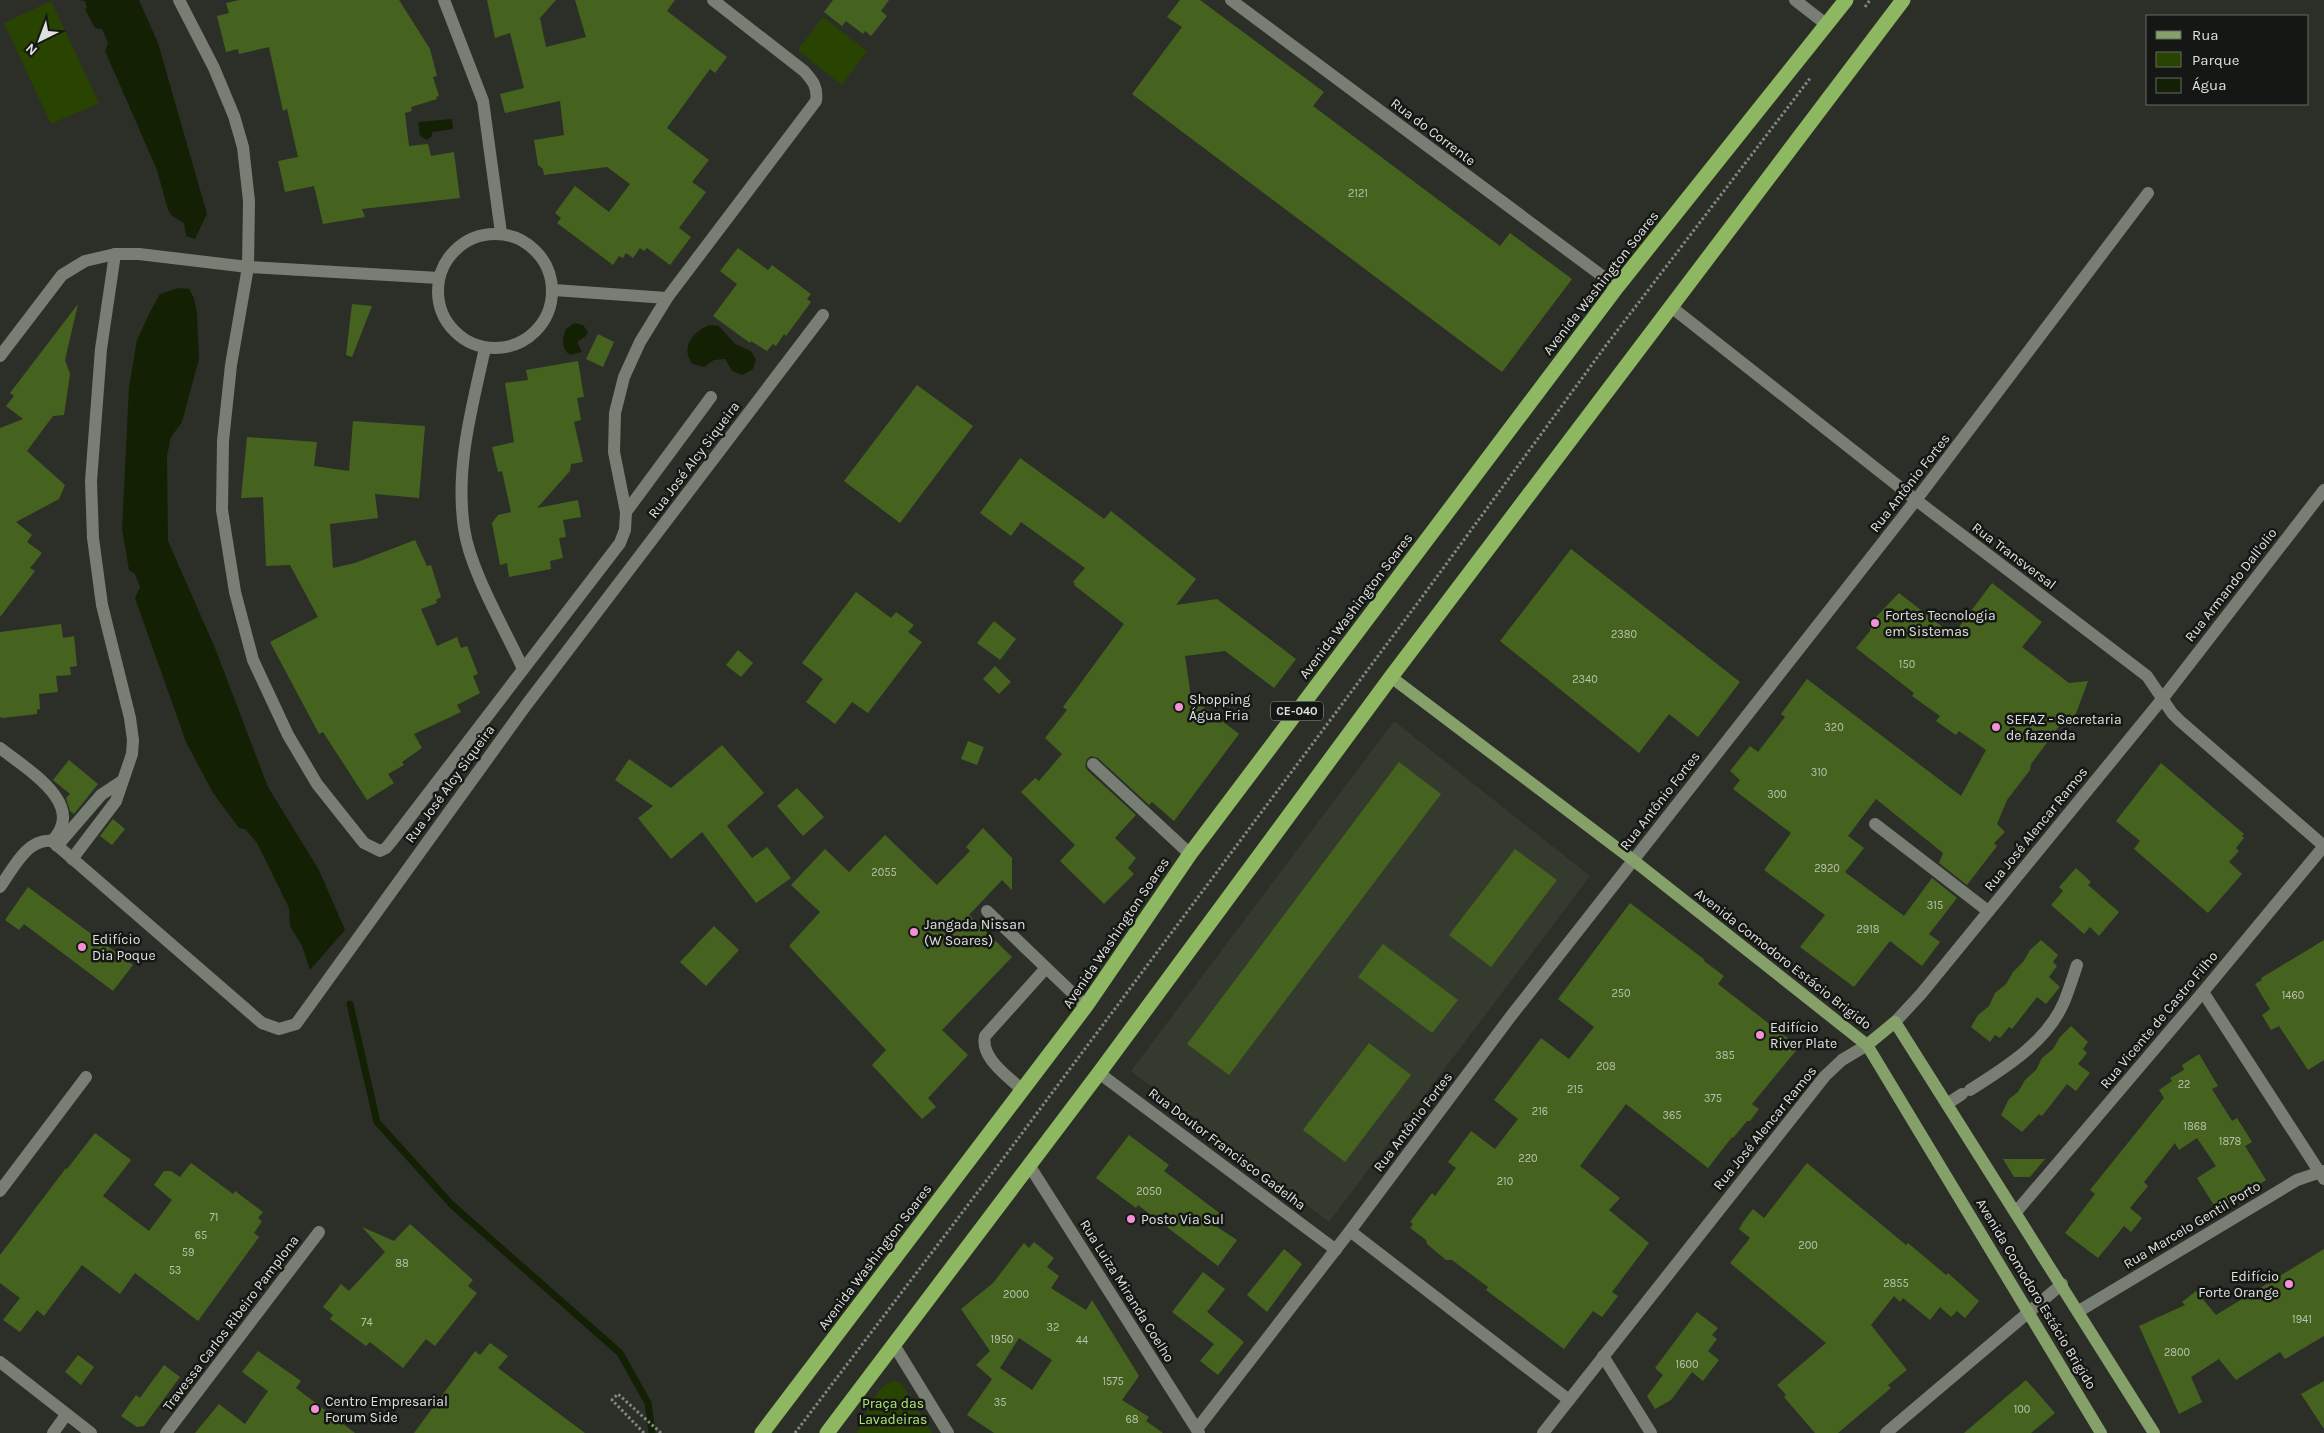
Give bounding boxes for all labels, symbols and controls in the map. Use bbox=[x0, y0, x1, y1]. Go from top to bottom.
north arrow bbox=[15, 15, 65, 65]
legend bbox=[2146, 15, 2309, 105]
text: Rua bbox=[2192, 26, 2219, 44]
text: N bbox=[22, 40, 41, 59]
text: Parque bbox=[2192, 51, 2240, 69]
text: Água bbox=[2192, 76, 2226, 94]
street label: Rua do Corrente bbox=[1387, 95, 1479, 169]
house number: 2121 bbox=[1348, 187, 1368, 200]
street label: Avenida Washington Soares bbox=[1539, 208, 1663, 358]
street label: Rua José Alcy Siqueira bbox=[645, 398, 743, 522]
street label: Rua Antônio Fortes bbox=[1866, 430, 1954, 536]
street label: Rua Transversal bbox=[1969, 519, 2059, 593]
street label: Rua Armando Dall'olio bbox=[2181, 525, 2281, 645]
street label: Avenida Washington Soares bbox=[1296, 530, 1416, 682]
place label: Fortes Tecnologia em Sistemas bbox=[1885, 607, 1996, 640]
marker: Fortes Tecnologia em Sistemas bbox=[1869, 617, 1881, 629]
house number: 2380 bbox=[1611, 628, 1637, 641]
house number: 150 bbox=[1899, 658, 1915, 671]
house number: 2340 bbox=[1572, 673, 1598, 686]
place label: Shopping Água Fria bbox=[1189, 691, 1251, 724]
marker: Shopping Água Fria bbox=[1173, 701, 1185, 713]
road number: CE-040 bbox=[1271, 701, 1323, 720]
place label: SEFAZ - Secretaria de fazenda bbox=[2006, 711, 2122, 744]
house number: 320 bbox=[1824, 721, 1844, 734]
marker: SEFAZ - Secretaria de fazenda bbox=[1990, 721, 2002, 733]
street label: Rua José Alcy Siqueira bbox=[401, 722, 499, 846]
street label: Rua Antônio Fortes bbox=[1616, 748, 1704, 854]
street label: Rua José Alencar Ramos bbox=[1981, 764, 2091, 894]
house number: 310 bbox=[1811, 766, 1827, 779]
house number: 300 bbox=[1767, 788, 1787, 801]
street label: Avenida Washington Soares bbox=[1059, 854, 1173, 1012]
house number: 2920 bbox=[1814, 862, 1840, 875]
house number: 2055 bbox=[871, 866, 897, 879]
street label: Avenida Comodoro Estácio Brigido bbox=[1691, 885, 1875, 1033]
house number: 315 bbox=[1927, 899, 1943, 912]
place label: Jangada Nissan (W Soares) bbox=[924, 916, 1025, 949]
house number: 2918 bbox=[1856, 923, 1880, 936]
marker: Jangada Nissan (W Soares) bbox=[908, 926, 920, 938]
place label: Edifício Dia Poque bbox=[92, 931, 156, 964]
marker: Edifício Dia Poque bbox=[76, 941, 88, 953]
street label: Rua Vicente de Castro Filho bbox=[2097, 948, 2221, 1092]
house number: 250 bbox=[1611, 987, 1631, 1000]
house number: 1460 bbox=[2282, 989, 2304, 1002]
place label: Edifício River Plate bbox=[1770, 1019, 1837, 1052]
marker: Edifício River Plate bbox=[1754, 1029, 1766, 1041]
house number: 385 bbox=[1715, 1049, 1735, 1062]
house number: 208 bbox=[1596, 1060, 1616, 1073]
street label: Rua José Alencar Ramos bbox=[1710, 1063, 1820, 1193]
street label: Rua Antônio Fortes bbox=[1370, 1069, 1456, 1175]
house number: 22 bbox=[2178, 1078, 2190, 1091]
house number: 215 bbox=[1567, 1083, 1583, 1096]
street label: Rua Doutor Francisco Gadelha bbox=[1145, 1084, 1309, 1214]
house number: 375 bbox=[1704, 1092, 1722, 1105]
house number: 216 bbox=[1532, 1105, 1548, 1118]
house number: 365 bbox=[1662, 1109, 1682, 1122]
house number: 1868 bbox=[2183, 1120, 2207, 1133]
house number: 1878 bbox=[2219, 1135, 2241, 1148]
house number: 220 bbox=[1518, 1152, 1538, 1165]
house number: 210 bbox=[1497, 1175, 1513, 1188]
street label: Rua Marcelo Gentil Porto bbox=[2120, 1177, 2264, 1273]
street label: Avenida Washington Soares bbox=[815, 1181, 935, 1333]
house number: 2050 bbox=[1136, 1185, 1162, 1198]
street label: Avenida Comodoro Estácio Brigido bbox=[1972, 1196, 2100, 1392]
house number: 71 bbox=[210, 1211, 218, 1224]
place label: Posto Via Sul bbox=[1141, 1211, 1224, 1228]
marker: Posto Via Sul bbox=[1125, 1213, 1137, 1225]
street label: Rua Luiza Miranda Coelho bbox=[1076, 1217, 1178, 1365]
house number: 65 bbox=[195, 1229, 207, 1242]
street label: Travessa Carlos Ribeiro Pamplona bbox=[159, 1232, 303, 1414]
house number: 200 bbox=[1798, 1239, 1818, 1252]
house number: 59 bbox=[182, 1246, 194, 1259]
house number: 88 bbox=[395, 1257, 409, 1270]
house number: 53 bbox=[169, 1264, 181, 1277]
place label: Edifício Forte Orange bbox=[2198, 1268, 2279, 1301]
house number: 2855 bbox=[1883, 1277, 1909, 1290]
marker: Edifício Forte Orange bbox=[2283, 1278, 2295, 1290]
house number: 2000 bbox=[1003, 1288, 1029, 1301]
house number: 1941 bbox=[2292, 1313, 2312, 1326]
house number: 74 bbox=[361, 1316, 373, 1329]
house number: 32 bbox=[1047, 1321, 1059, 1334]
house number: 1950 bbox=[991, 1333, 1013, 1346]
house number: 44 bbox=[1076, 1334, 1088, 1347]
house number: 2800 bbox=[2164, 1346, 2190, 1359]
house number: 1600 bbox=[1676, 1358, 1699, 1371]
house number: 1575 bbox=[1102, 1375, 1124, 1388]
place label: Centro Empresarial Forum Side bbox=[325, 1393, 448, 1426]
park label: Praça das Lavadeiras bbox=[859, 1395, 927, 1428]
house number: 35 bbox=[994, 1396, 1006, 1409]
marker: Centro Empresarial Forum Side bbox=[309, 1403, 321, 1415]
house number: 100 bbox=[2014, 1403, 2030, 1416]
house number: 68 bbox=[1125, 1413, 1139, 1426]

